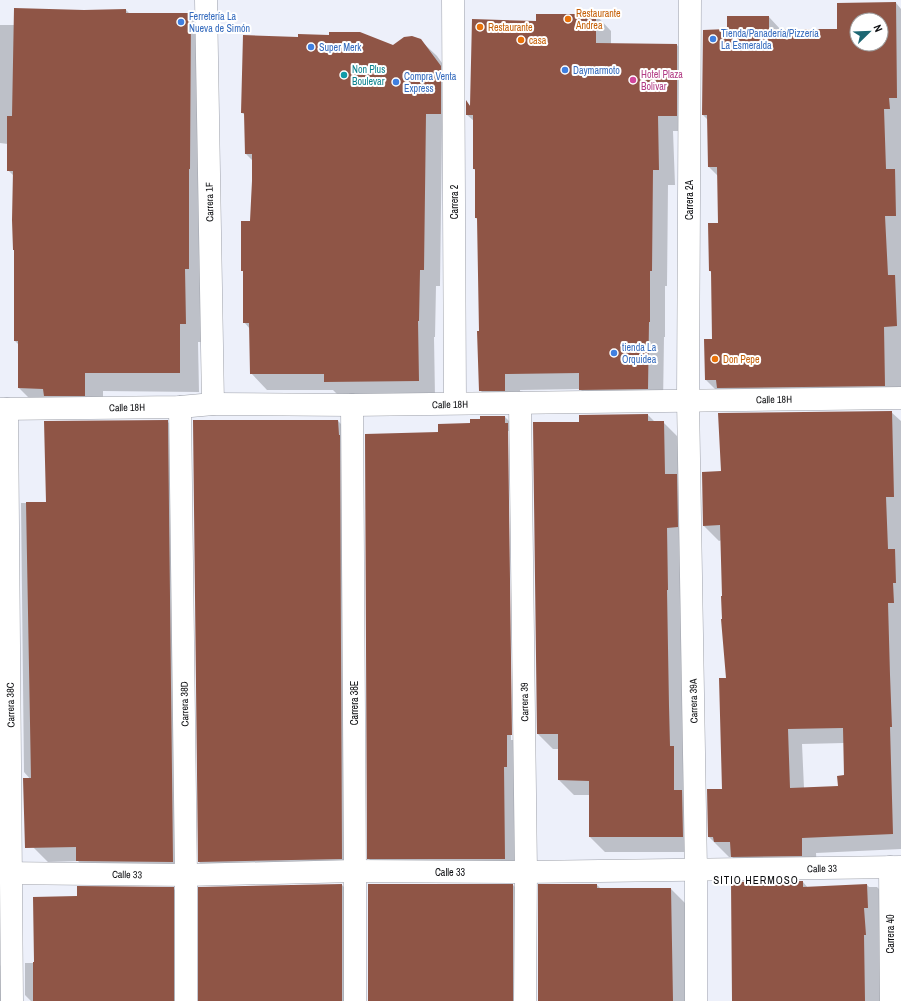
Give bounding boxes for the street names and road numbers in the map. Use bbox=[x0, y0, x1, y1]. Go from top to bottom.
street label: Carrera 2A bbox=[683, 179, 696, 220]
street label: Carrera 1F bbox=[203, 182, 216, 222]
street label: Carrera 2 bbox=[448, 184, 461, 219]
street label: Calle 18H bbox=[756, 393, 792, 406]
street label: Calle 18H bbox=[432, 398, 468, 411]
street label: Calle 18H bbox=[109, 401, 145, 414]
street label: Carrera 39A bbox=[687, 678, 700, 723]
street label: Carrera 38D bbox=[178, 681, 191, 727]
street label: Carrera 38E bbox=[348, 681, 361, 725]
street label: Carrera 38C bbox=[4, 682, 17, 728]
street label: Carrera 39 bbox=[518, 682, 531, 722]
street label: Calle 33 bbox=[807, 862, 838, 875]
street label: Calle 33 bbox=[435, 866, 465, 879]
street label: Calle 33 bbox=[112, 868, 143, 881]
street label: Carrera 40 bbox=[884, 914, 897, 954]

